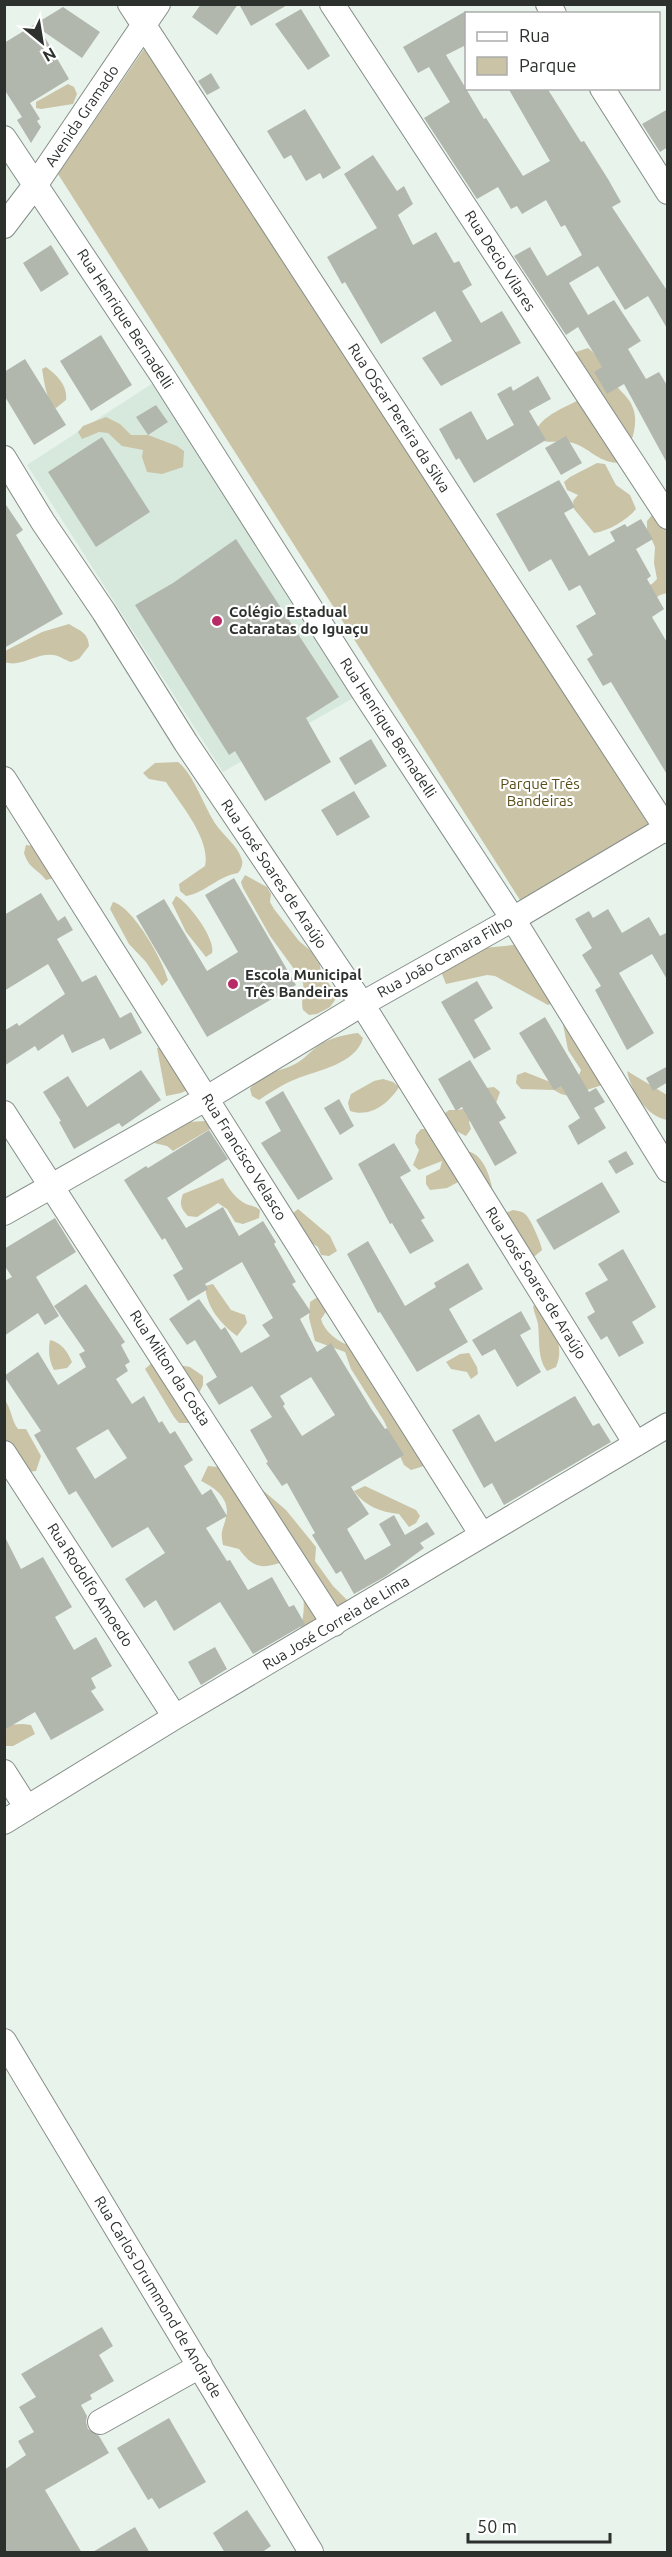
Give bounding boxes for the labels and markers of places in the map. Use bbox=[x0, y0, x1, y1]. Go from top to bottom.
place label: Colégio Estadual Cataratas do Iguaçu bbox=[229, 603, 368, 638]
marker: Colégio Estadual Cataratas do Iguaçu bbox=[210, 614, 224, 628]
place label: Escola Municipal Três Bandeiras bbox=[245, 966, 362, 1000]
marker: Escola Municipal Três Bandeiras bbox=[226, 977, 240, 991]

